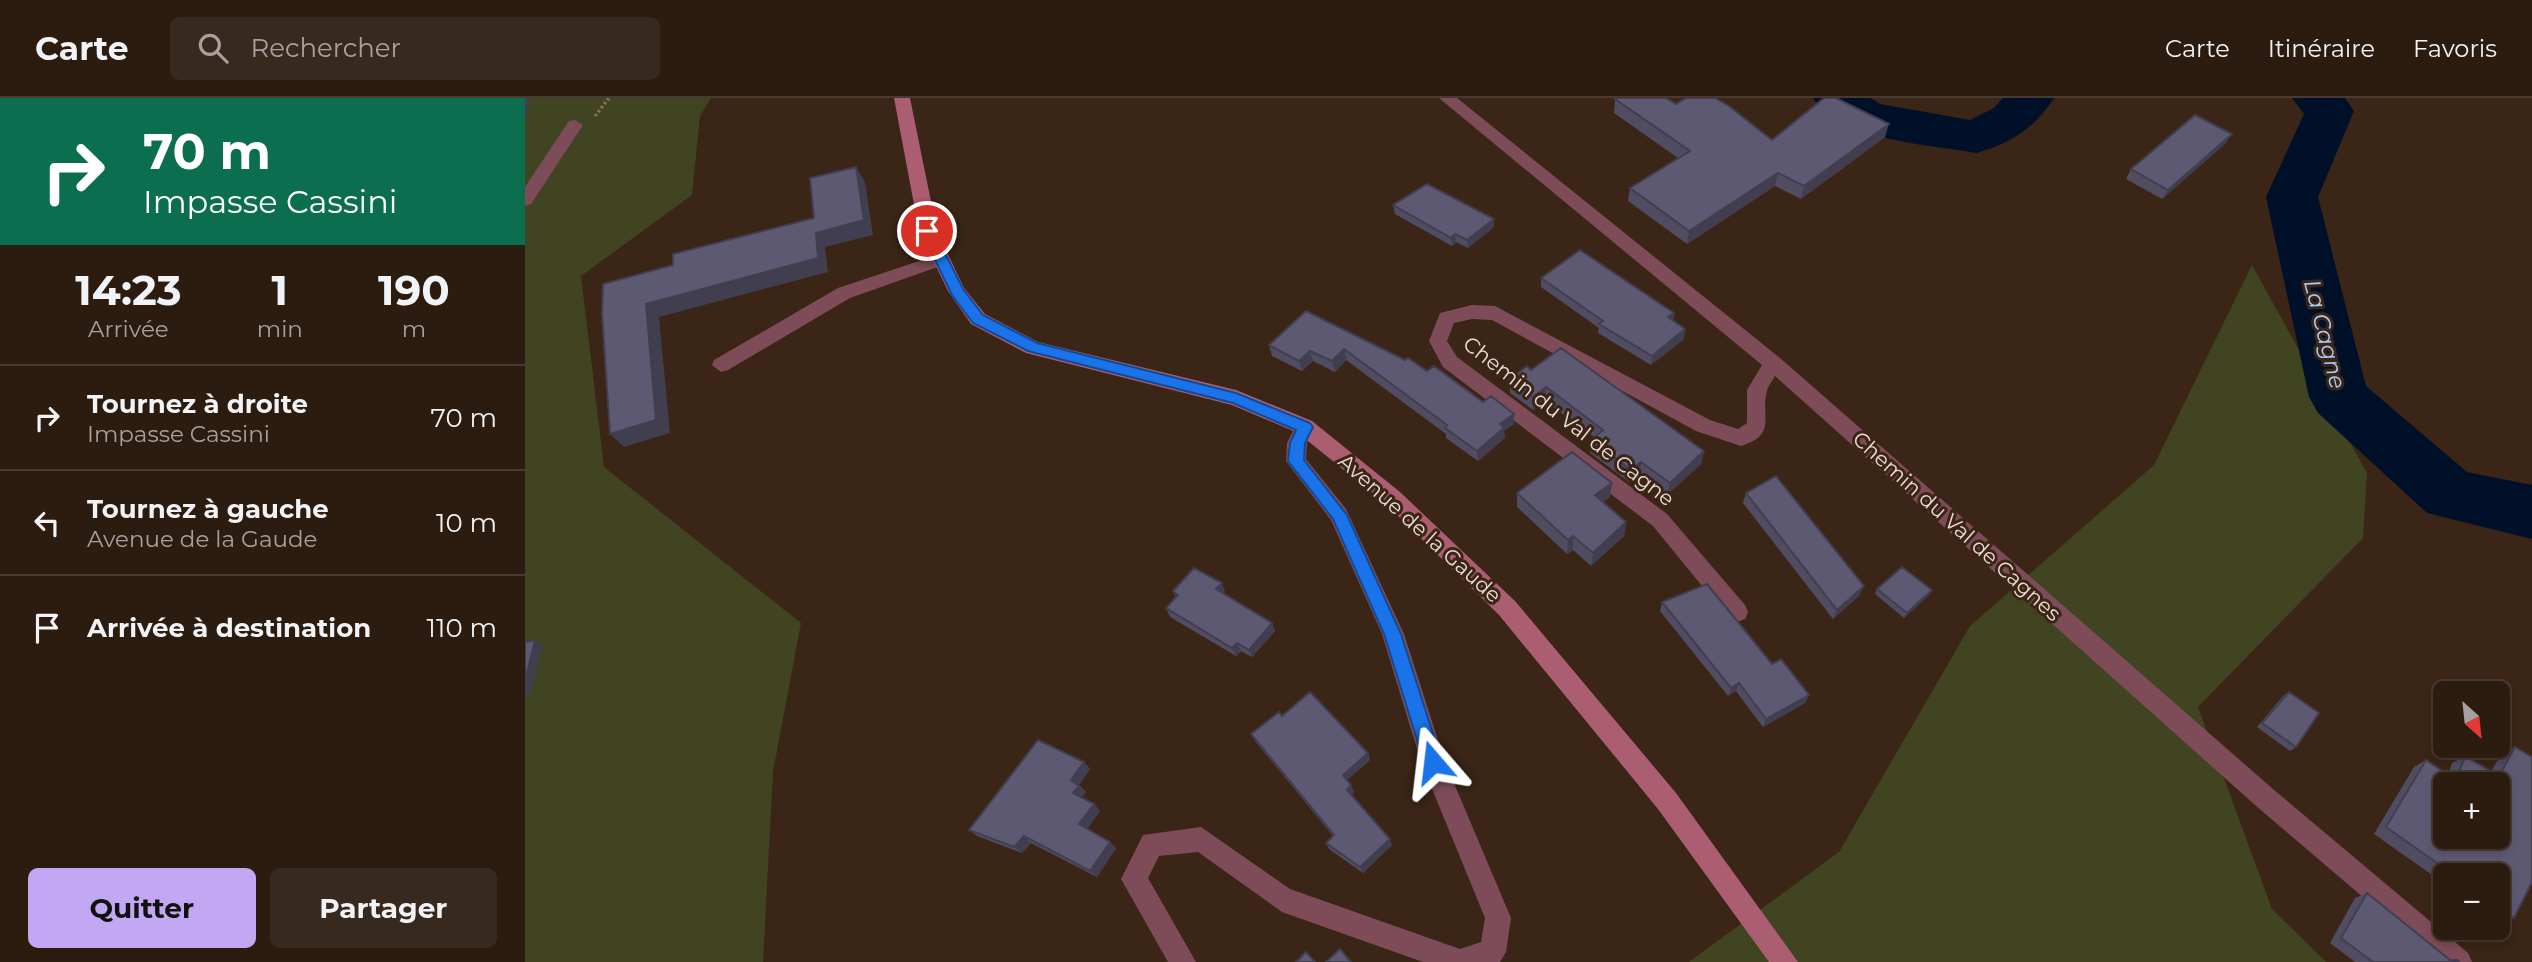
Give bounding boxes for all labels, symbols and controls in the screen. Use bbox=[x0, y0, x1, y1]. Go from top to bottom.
search box bbox=[170, 17, 660, 80]
text: Carte bbox=[35, 28, 128, 68]
icon: search bbox=[194, 29, 232, 67]
text: Rechercher bbox=[250, 32, 401, 64]
text: Carte bbox=[2165, 34, 2230, 63]
text: Itinéraire bbox=[2268, 34, 2375, 63]
text: Favoris bbox=[2413, 34, 2497, 63]
text: 70 m bbox=[143, 122, 271, 181]
icon: right bbox=[28, 126, 119, 217]
text: Impasse Cassini bbox=[143, 182, 397, 221]
pin bbox=[897, 201, 957, 261]
icon: arrive bbox=[908, 212, 946, 250]
text: 14:23 bbox=[75, 264, 182, 316]
text: 1 bbox=[272, 264, 288, 316]
text: 190 bbox=[378, 264, 450, 316]
water label: La Cagne bbox=[2298, 276, 2352, 392]
text: Arrivée bbox=[88, 315, 169, 343]
text: min bbox=[257, 315, 303, 343]
text: m bbox=[402, 315, 426, 343]
street label: Chemin du Val de Cagne bbox=[1458, 331, 1680, 511]
text: Tournez à droite bbox=[87, 388, 308, 420]
icon: right bbox=[28, 399, 66, 437]
text: 70 m bbox=[431, 402, 497, 434]
text: Impasse Cassini bbox=[87, 420, 270, 448]
street label: Chemin du Val de Cagnes bbox=[1848, 426, 2066, 626]
street label: Avenue de la Gaude bbox=[1333, 448, 1507, 608]
text: Tournez à gauche bbox=[87, 493, 329, 525]
icon: left bbox=[28, 504, 66, 542]
text: 10 m bbox=[436, 507, 497, 539]
text: Avenue de la Gaude bbox=[87, 525, 317, 553]
icon: arrive bbox=[28, 609, 66, 647]
text: Arrivée à destination bbox=[87, 612, 371, 644]
text: 110 m bbox=[427, 612, 497, 644]
north arrow bbox=[2433, 681, 2509, 758]
map controls bbox=[2433, 681, 2510, 940]
position arrow bbox=[1396, 725, 1470, 799]
button: + bbox=[2433, 772, 2510, 849]
button: − bbox=[2433, 863, 2510, 940]
button: Quitter bbox=[28, 868, 256, 948]
button: Partager bbox=[270, 868, 497, 948]

